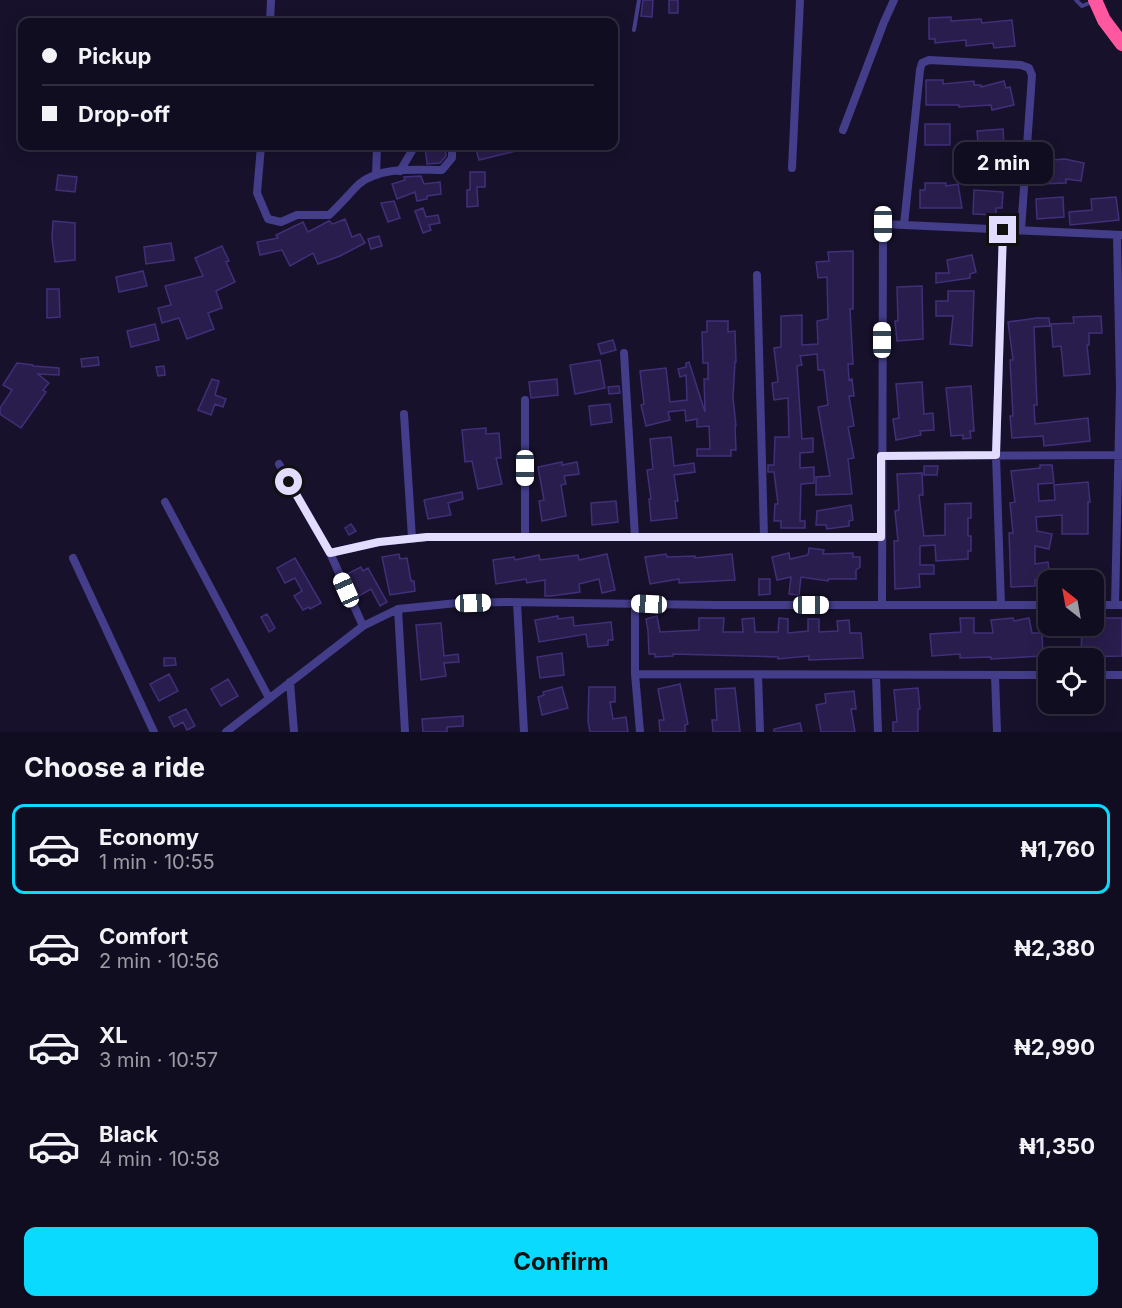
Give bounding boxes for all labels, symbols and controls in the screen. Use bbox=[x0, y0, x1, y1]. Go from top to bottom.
text: Pickup bbox=[78, 43, 152, 69]
text: Drop-off bbox=[78, 101, 170, 127]
callout: 2 min bbox=[954, 143, 1052, 185]
text: 2 min bbox=[977, 151, 1030, 175]
car bbox=[874, 206, 892, 242]
route end bbox=[989, 216, 1016, 243]
car bbox=[873, 322, 891, 358]
car bbox=[516, 450, 534, 486]
route start bbox=[275, 468, 302, 495]
car bbox=[330, 570, 362, 610]
north arrow bbox=[1038, 570, 1104, 636]
map controls bbox=[1038, 570, 1104, 714]
car bbox=[455, 593, 491, 613]
car bbox=[631, 594, 667, 614]
car bbox=[793, 596, 829, 614]
button: locate bbox=[1038, 648, 1104, 714]
text: Choose a ride bbox=[24, 751, 205, 784]
icon: car bbox=[27, 822, 81, 876]
text: Economy bbox=[99, 824, 199, 850]
text: ₦1,760 bbox=[1020, 836, 1095, 862]
text: 1 min · 10:55 bbox=[99, 850, 215, 874]
icon: car bbox=[27, 921, 81, 975]
text: Comfort bbox=[99, 923, 188, 949]
text: ₦2,380 bbox=[1014, 935, 1095, 961]
text: 2 min · 10:56 bbox=[99, 949, 219, 973]
icon: car bbox=[27, 1020, 81, 1074]
text: XL bbox=[99, 1022, 128, 1048]
text: ₦2,990 bbox=[1014, 1034, 1095, 1060]
text: 3 min · 10:57 bbox=[99, 1048, 218, 1072]
icon: car bbox=[27, 1119, 81, 1173]
text: Black bbox=[99, 1121, 158, 1147]
text: ₦1,350 bbox=[1019, 1133, 1095, 1159]
text: 4 min · 10:58 bbox=[99, 1147, 220, 1171]
button: Confirm bbox=[24, 1227, 1098, 1296]

